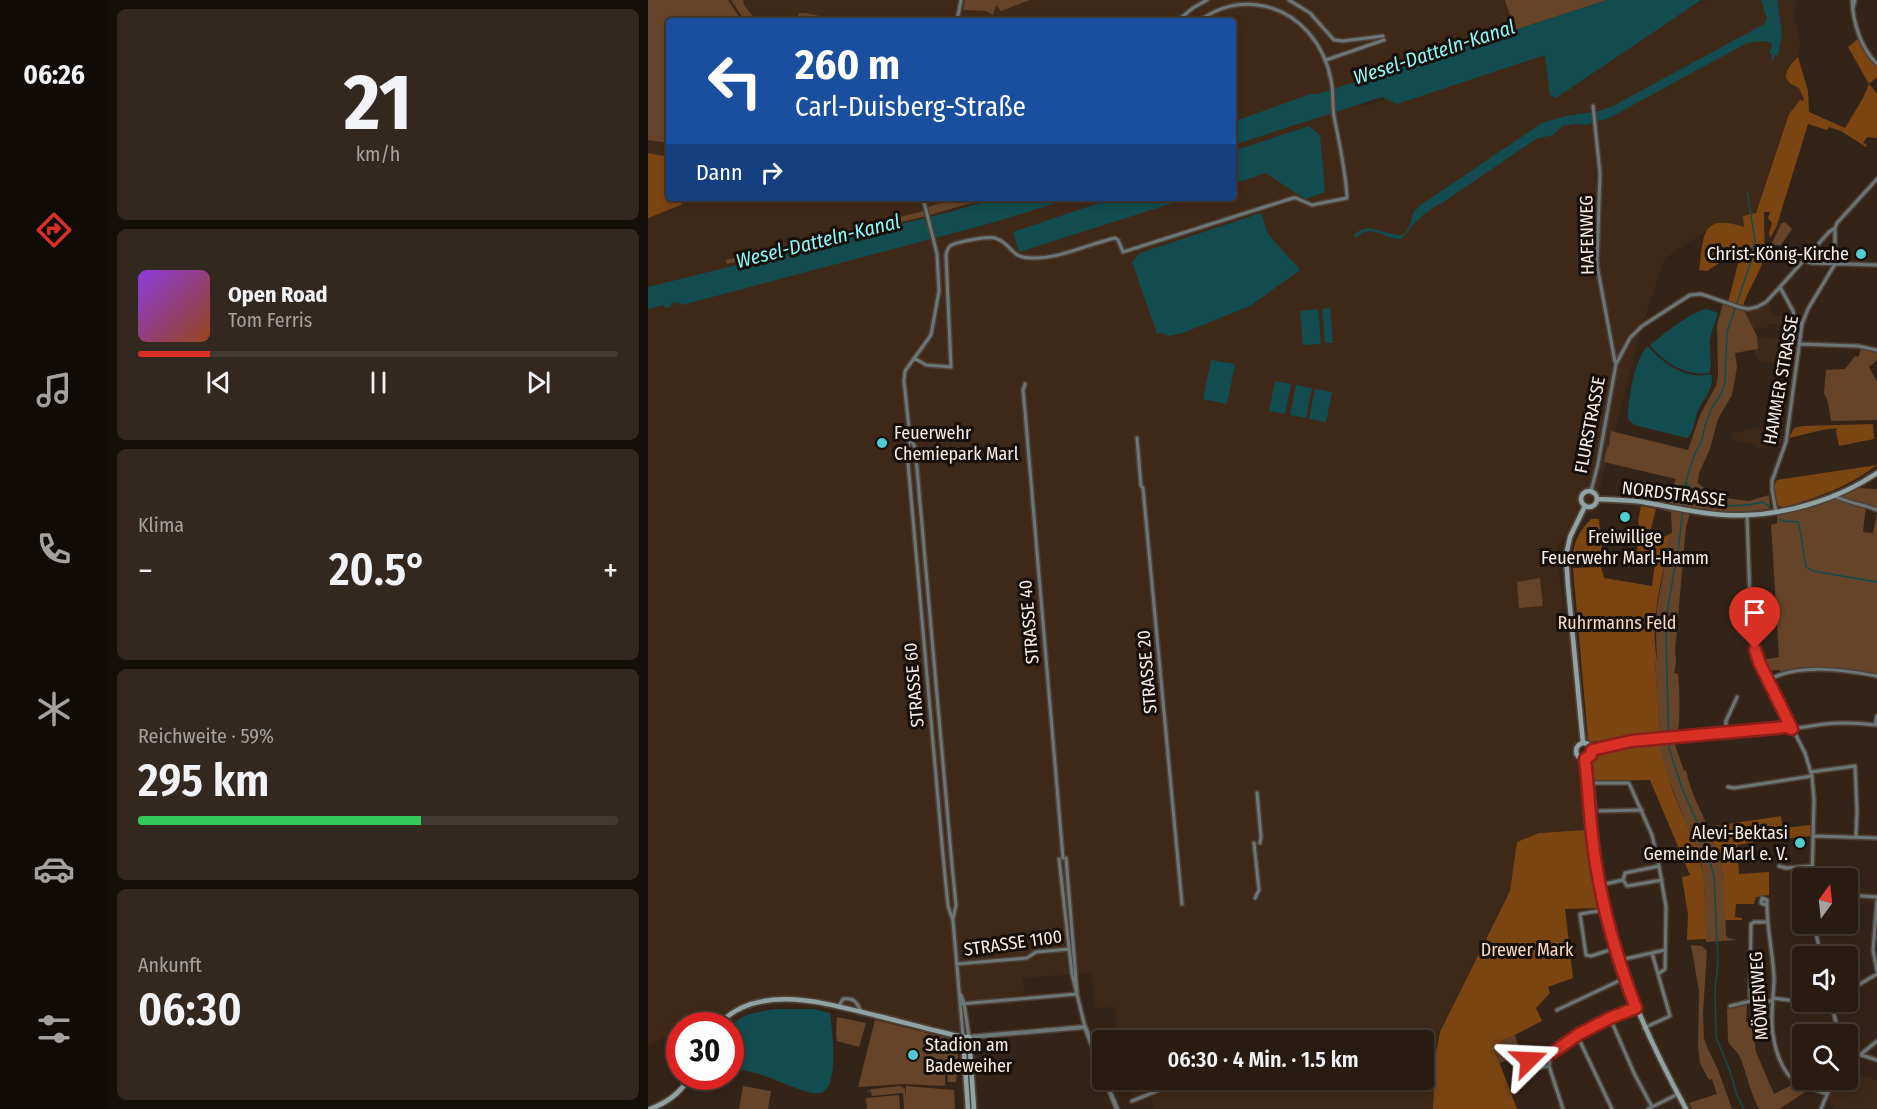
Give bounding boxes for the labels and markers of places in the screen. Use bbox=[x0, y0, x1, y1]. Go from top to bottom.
place label: Christ-König-Kirche bbox=[1707, 243, 1849, 265]
marker: Christ-König-Kirche bbox=[1854, 247, 1868, 261]
place label: Feuerwehr Chemiepark Marl bbox=[894, 422, 1019, 465]
marker: Feuerwehr Chemiepark Marl bbox=[875, 436, 889, 450]
marker: Freiwillige Feuerwehr Marl-Hamm bbox=[1618, 510, 1632, 524]
place label: Freiwillige Feuerwehr Marl-Hamm bbox=[1541, 526, 1709, 569]
pin bbox=[1729, 587, 1780, 649]
place label: Alevi-Bektasi Gemeinde Marl e. V. bbox=[1644, 822, 1788, 865]
marker: Alevi-Bektasi Gemeinde Marl e. V. bbox=[1793, 836, 1807, 850]
place label: Stadion am Badeweiher bbox=[925, 1034, 1013, 1077]
marker: Stadion am Badeweiher bbox=[906, 1048, 920, 1062]

